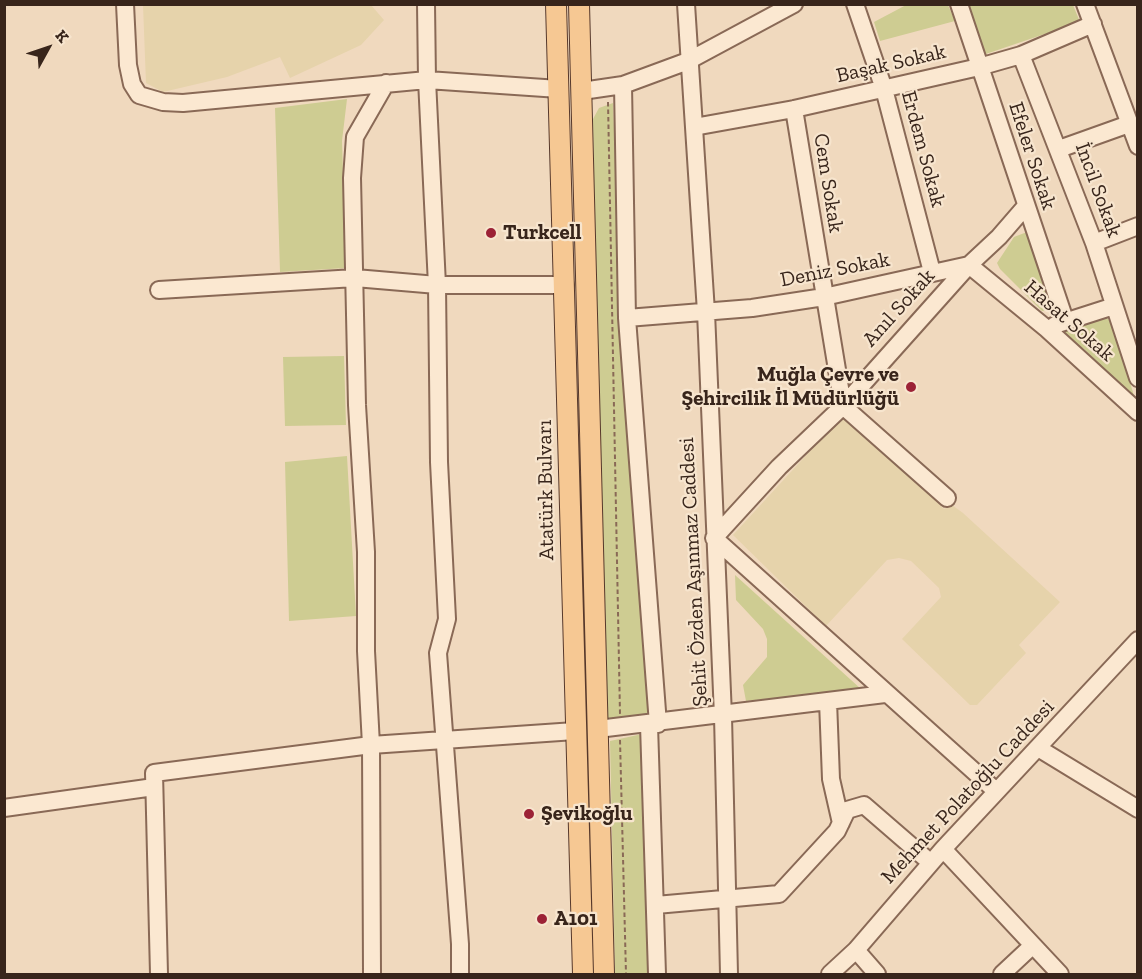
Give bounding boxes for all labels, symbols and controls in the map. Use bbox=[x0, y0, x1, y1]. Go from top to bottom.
north arrow bbox=[18, 18, 78, 78]
text: K bbox=[51, 26, 73, 46]
street label: Başak Sokak bbox=[834, 39, 948, 89]
street label: Erdem Sokak bbox=[895, 88, 951, 210]
street label: Efeler Sokak bbox=[1003, 99, 1061, 213]
street label: Cem Sokak bbox=[808, 132, 848, 234]
street label: İncil Sokak bbox=[1069, 139, 1127, 241]
place label: Turkcell bbox=[503, 220, 582, 246]
marker: Turkcell bbox=[484, 226, 498, 240]
street label: Deniz Sokak bbox=[778, 247, 892, 293]
street label: Anıl Sokak bbox=[858, 264, 940, 352]
street label: Hasat Sokak bbox=[1019, 275, 1119, 367]
place label: Muğla Çevre ve Şehircilik İl Müdürlüğü bbox=[681, 362, 899, 412]
marker: Muğla Çevre ve Şehircilik İl Müdürlüğü bbox=[904, 380, 918, 394]
street label: Atatürk Bulvarı bbox=[532, 420, 560, 560]
street label: Şehit Özden Aşınmaz Caddesi bbox=[674, 437, 714, 707]
street label: Mehmet Polatoğlu Caddesi bbox=[876, 695, 1060, 889]
place label: Şevikoğlu bbox=[541, 801, 633, 827]
marker: Şevikoğlu bbox=[522, 807, 536, 821]
place label: A101 bbox=[554, 906, 597, 932]
marker: A101 bbox=[535, 912, 549, 926]

